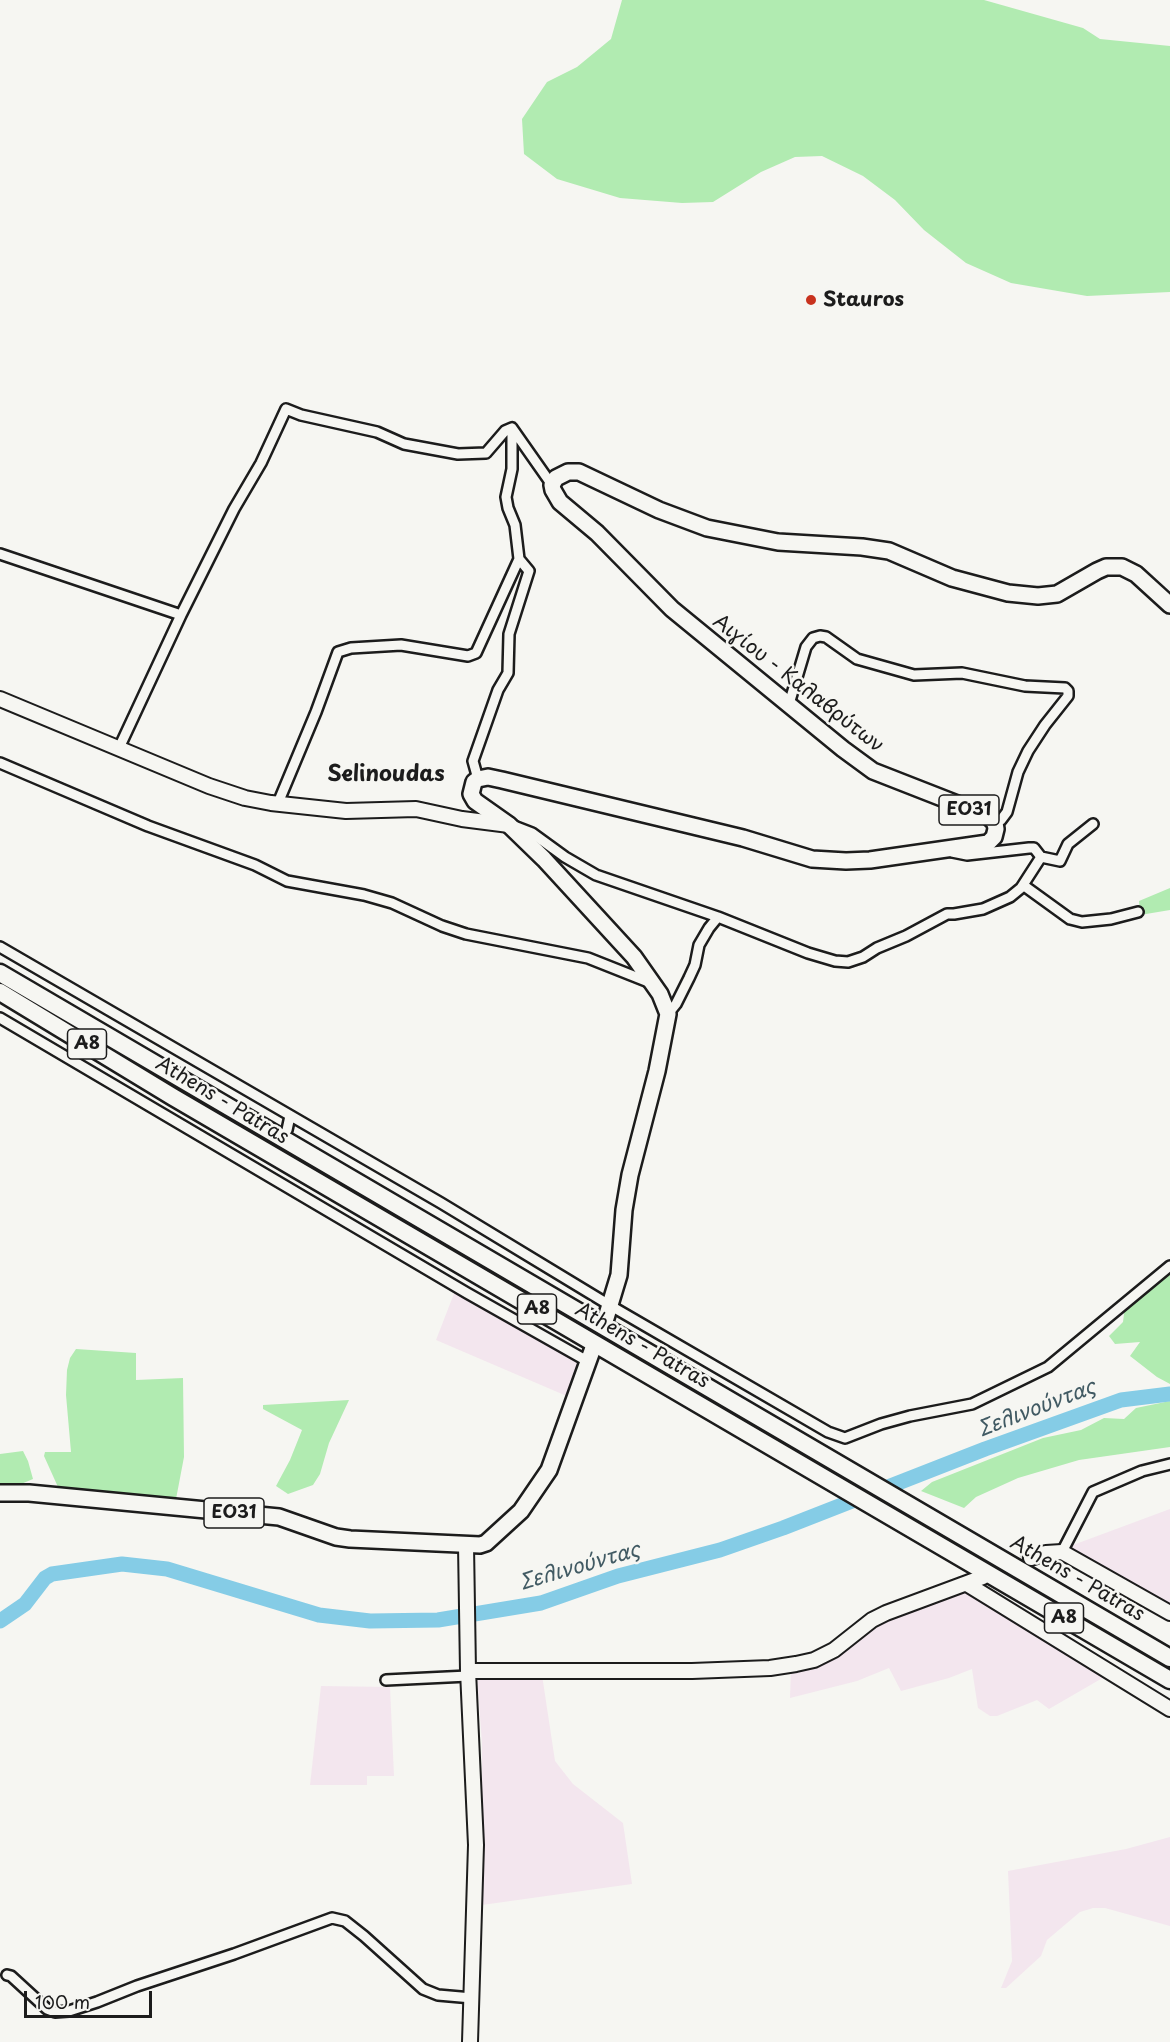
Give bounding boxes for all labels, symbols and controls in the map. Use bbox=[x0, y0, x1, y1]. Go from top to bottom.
place label: Stauros bbox=[823, 288, 904, 312]
marker: Stauros bbox=[804, 293, 818, 307]
street label: Αιγίου - Καλαβρύτων bbox=[708, 610, 888, 758]
district label: Selinoudas bbox=[327, 762, 445, 788]
road number: ΕΟ31 bbox=[939, 795, 999, 825]
road number: Α8 bbox=[68, 1029, 106, 1059]
street label: Athens - Patras bbox=[151, 1052, 293, 1150]
road number: Α8 bbox=[518, 1294, 556, 1324]
street label: Athens - Patras bbox=[571, 1298, 713, 1394]
water label: Σελινούντας bbox=[975, 1375, 1099, 1443]
road number: ΕΟ31 bbox=[204, 1498, 264, 1528]
street label: Athens - Patras bbox=[1006, 1531, 1148, 1627]
water label: Σελινούντας bbox=[517, 1538, 643, 1596]
road number: Α8 bbox=[1044, 1603, 1084, 1633]
scale bar bbox=[27, 1979, 154, 2017]
text: 100 m bbox=[35, 1988, 90, 2015]

